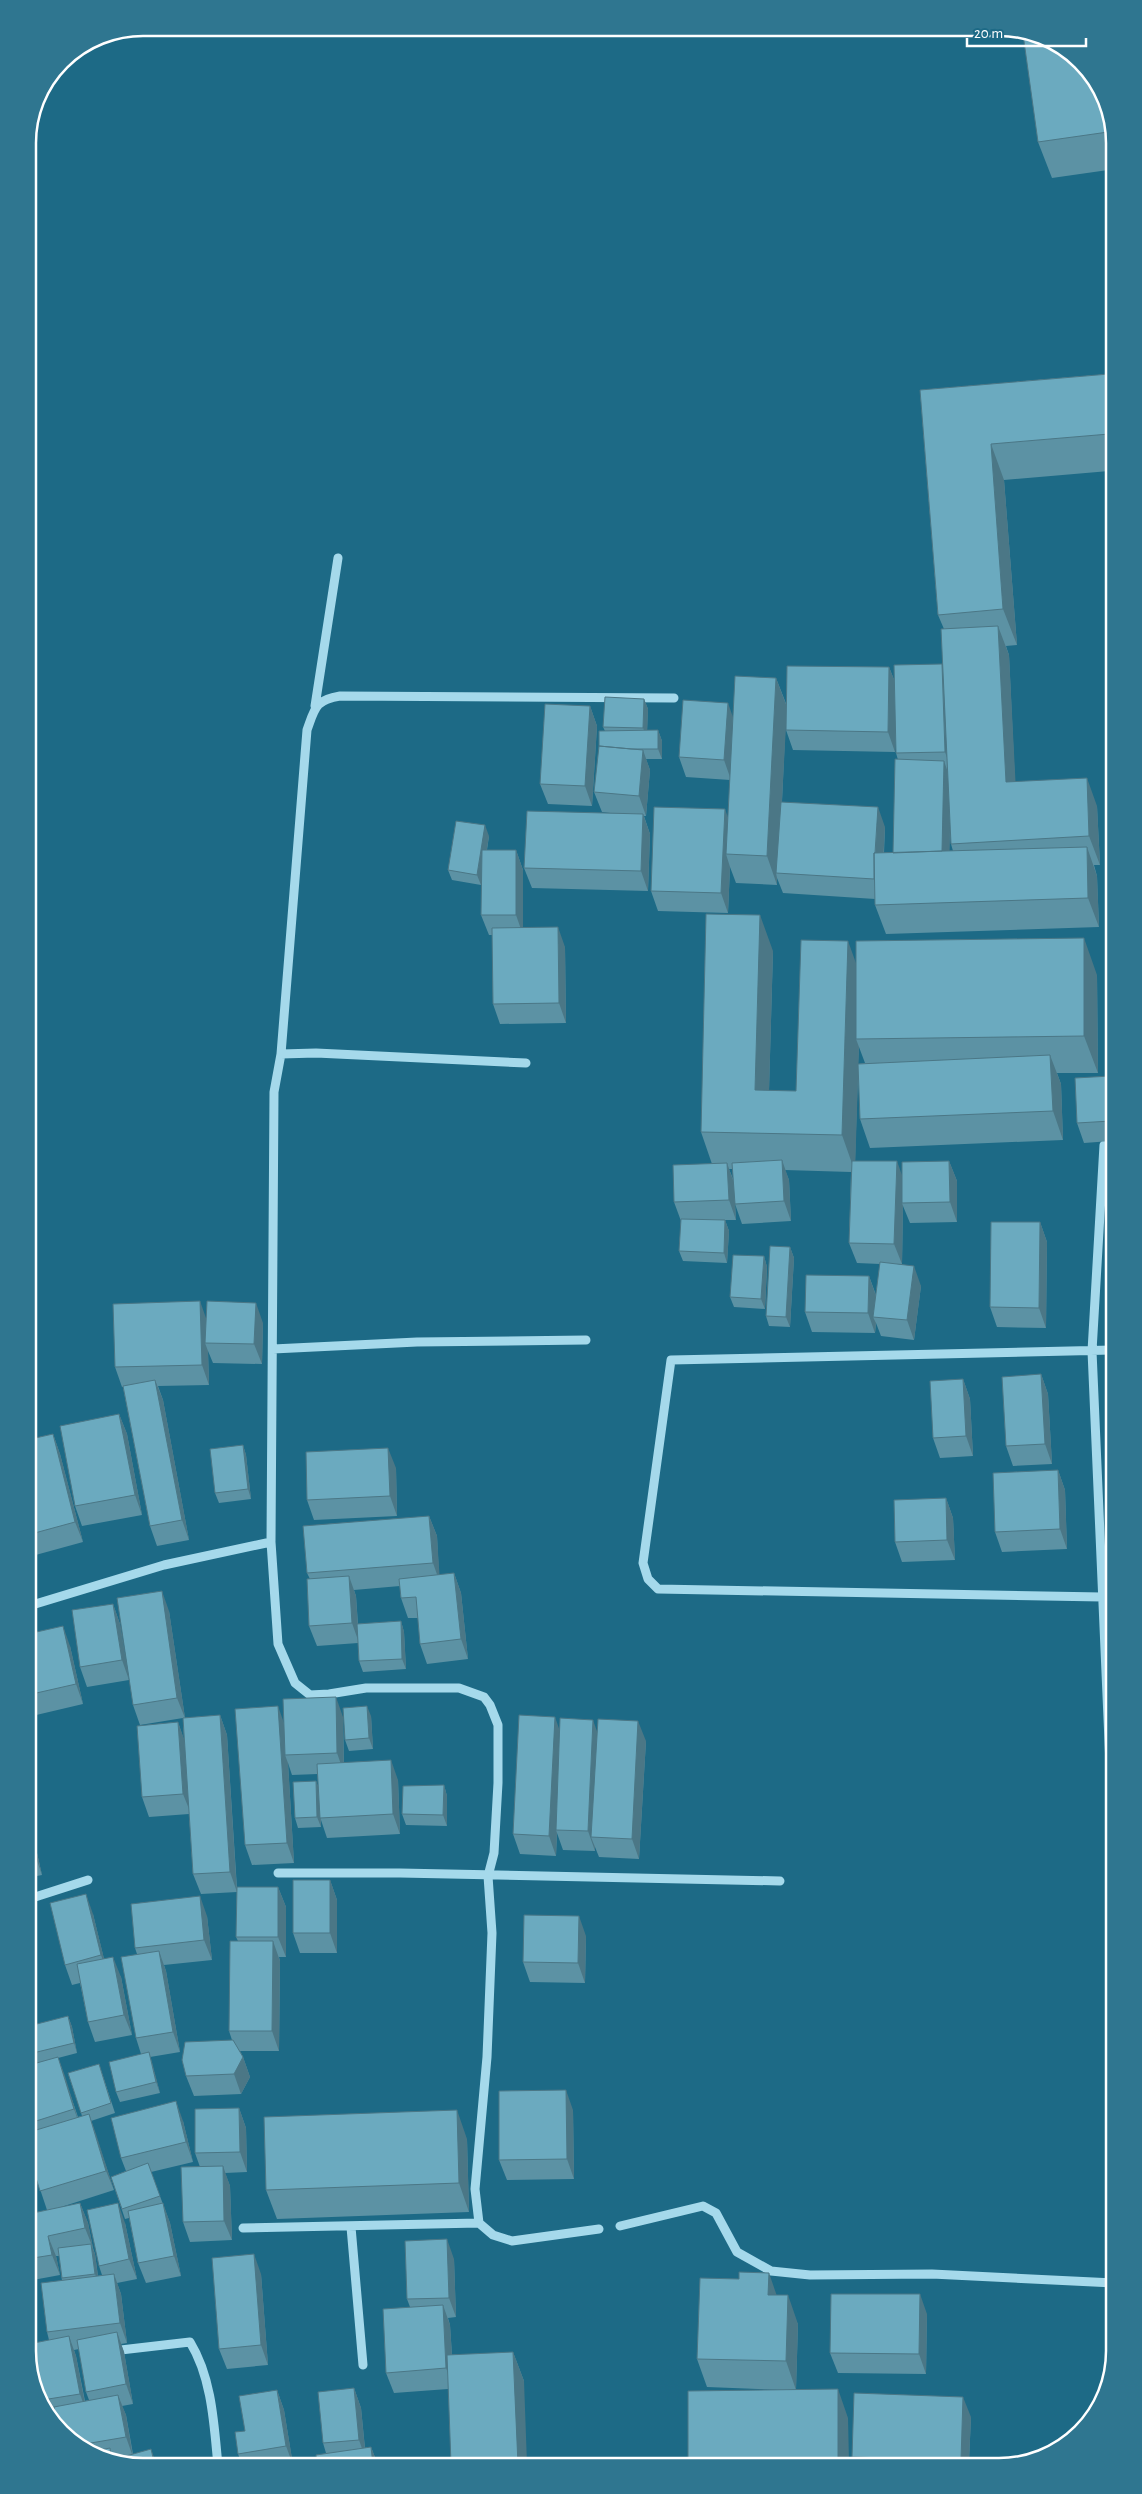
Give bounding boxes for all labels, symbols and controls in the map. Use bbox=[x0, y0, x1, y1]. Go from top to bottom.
scale bar bbox=[967, 15, 1086, 47]
text: 20 m bbox=[974, 26, 1003, 41]

